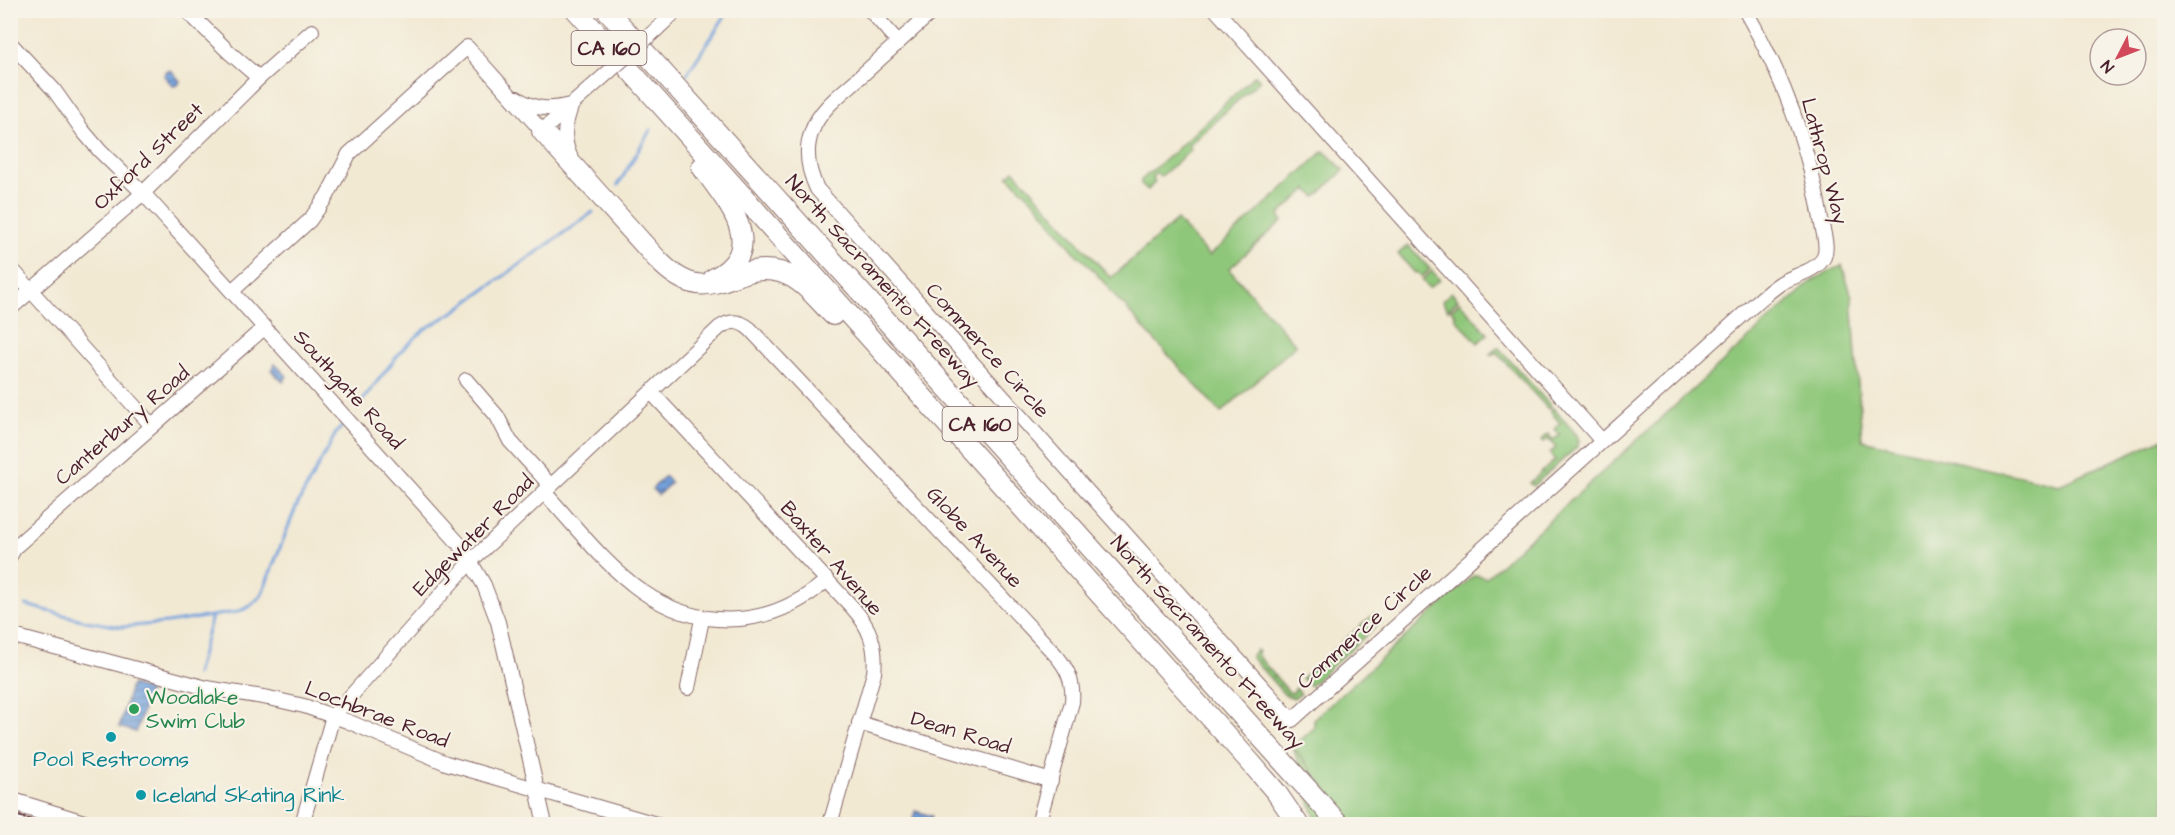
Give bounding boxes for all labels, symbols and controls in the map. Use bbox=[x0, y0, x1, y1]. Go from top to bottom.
north arrow bbox=[2088, 27, 2148, 87]
road number: CA 160 bbox=[572, 31, 646, 65]
text: N bbox=[2096, 55, 2119, 77]
street label: Lathrop Way bbox=[1792, 95, 1855, 228]
street label: Oxford Street bbox=[87, 96, 210, 217]
street label: North Sacramento Freeway bbox=[777, 168, 987, 396]
street label: Commerce Circle bbox=[919, 276, 1056, 424]
street label: Southgate Road bbox=[285, 323, 411, 457]
street label: Canterbury Road bbox=[49, 359, 197, 493]
road number: CA 160 bbox=[942, 407, 1018, 441]
street label: Edgewater Road bbox=[406, 468, 542, 604]
street label: Globe Avenue bbox=[920, 480, 1029, 595]
street label: Baxter Avenue bbox=[774, 495, 890, 622]
street label: North Sacramento Freeway bbox=[1102, 529, 1312, 757]
street label: Commerce Circle bbox=[1290, 559, 1438, 696]
street label: Lochbrae Road bbox=[301, 674, 453, 755]
place label: Woodlake Swim Club bbox=[146, 683, 245, 736]
marker: Woodlake Swim Club bbox=[127, 702, 141, 716]
street label: Dean Road bbox=[907, 704, 1014, 761]
marker: Pool Restrooms bbox=[104, 730, 118, 744]
place label: Pool Restrooms bbox=[33, 745, 189, 774]
place label: Iceland Skating Rink bbox=[153, 781, 345, 812]
marker: Iceland Skating Rink bbox=[134, 788, 148, 802]

